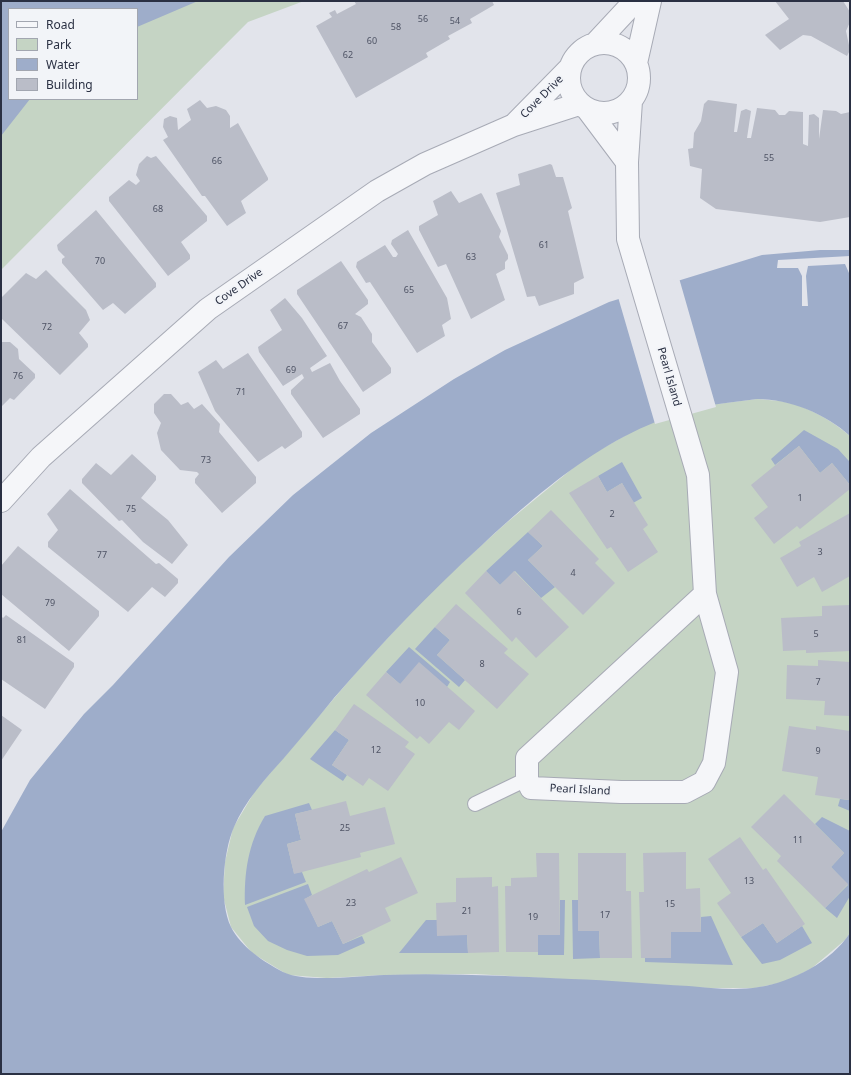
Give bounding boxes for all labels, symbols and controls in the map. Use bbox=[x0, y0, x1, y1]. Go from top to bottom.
legend bbox=[8, 8, 138, 100]
house number: 56 bbox=[418, 14, 428, 24]
text: Road bbox=[46, 16, 75, 33]
house number: 54 bbox=[450, 16, 460, 26]
house number: 58 bbox=[391, 22, 401, 32]
text: Park bbox=[46, 36, 71, 53]
house number: 60 bbox=[367, 36, 377, 46]
house number: 62 bbox=[343, 50, 353, 60]
text: Water bbox=[46, 56, 80, 73]
street label: Cove Drive bbox=[518, 73, 566, 121]
text: Building bbox=[46, 76, 93, 93]
house number: 55 bbox=[764, 153, 774, 163]
house number: 66 bbox=[212, 156, 222, 166]
house number: 68 bbox=[153, 204, 163, 214]
house number: 61 bbox=[539, 240, 549, 250]
house number: 63 bbox=[466, 252, 476, 262]
house number: 70 bbox=[95, 256, 105, 266]
street label: Cove Drive bbox=[213, 266, 265, 308]
house number: 65 bbox=[404, 285, 414, 295]
house number: 67 bbox=[338, 321, 348, 331]
house number: 72 bbox=[42, 322, 52, 332]
street label: Pearl Island bbox=[654, 346, 684, 408]
house number: 69 bbox=[286, 365, 296, 375]
house number: 76 bbox=[13, 371, 23, 381]
house number: 71 bbox=[236, 387, 246, 397]
house number: 73 bbox=[201, 455, 211, 465]
house number: 1 bbox=[797, 493, 803, 503]
house number: 75 bbox=[126, 504, 136, 514]
house number: 2 bbox=[609, 509, 615, 519]
house number: 3 bbox=[817, 547, 823, 557]
house number: 77 bbox=[97, 550, 107, 560]
house number: 4 bbox=[570, 568, 576, 578]
house number: 79 bbox=[45, 598, 55, 608]
house number: 6 bbox=[516, 607, 522, 617]
house number: 5 bbox=[813, 629, 819, 639]
house number: 81 bbox=[17, 635, 27, 645]
house number: 8 bbox=[479, 659, 485, 669]
house number: 7 bbox=[815, 677, 821, 687]
house number: 10 bbox=[415, 698, 425, 708]
house number: 12 bbox=[371, 745, 381, 755]
house number: 9 bbox=[815, 746, 821, 756]
street label: Pearl Island bbox=[549, 782, 611, 798]
house number: 25 bbox=[340, 823, 350, 833]
house number: 11 bbox=[793, 835, 803, 845]
house number: 13 bbox=[744, 876, 754, 886]
house number: 23 bbox=[346, 898, 356, 908]
house number: 15 bbox=[665, 899, 675, 909]
house number: 21 bbox=[462, 906, 472, 916]
house number: 17 bbox=[600, 910, 610, 920]
house number: 19 bbox=[528, 912, 538, 922]

